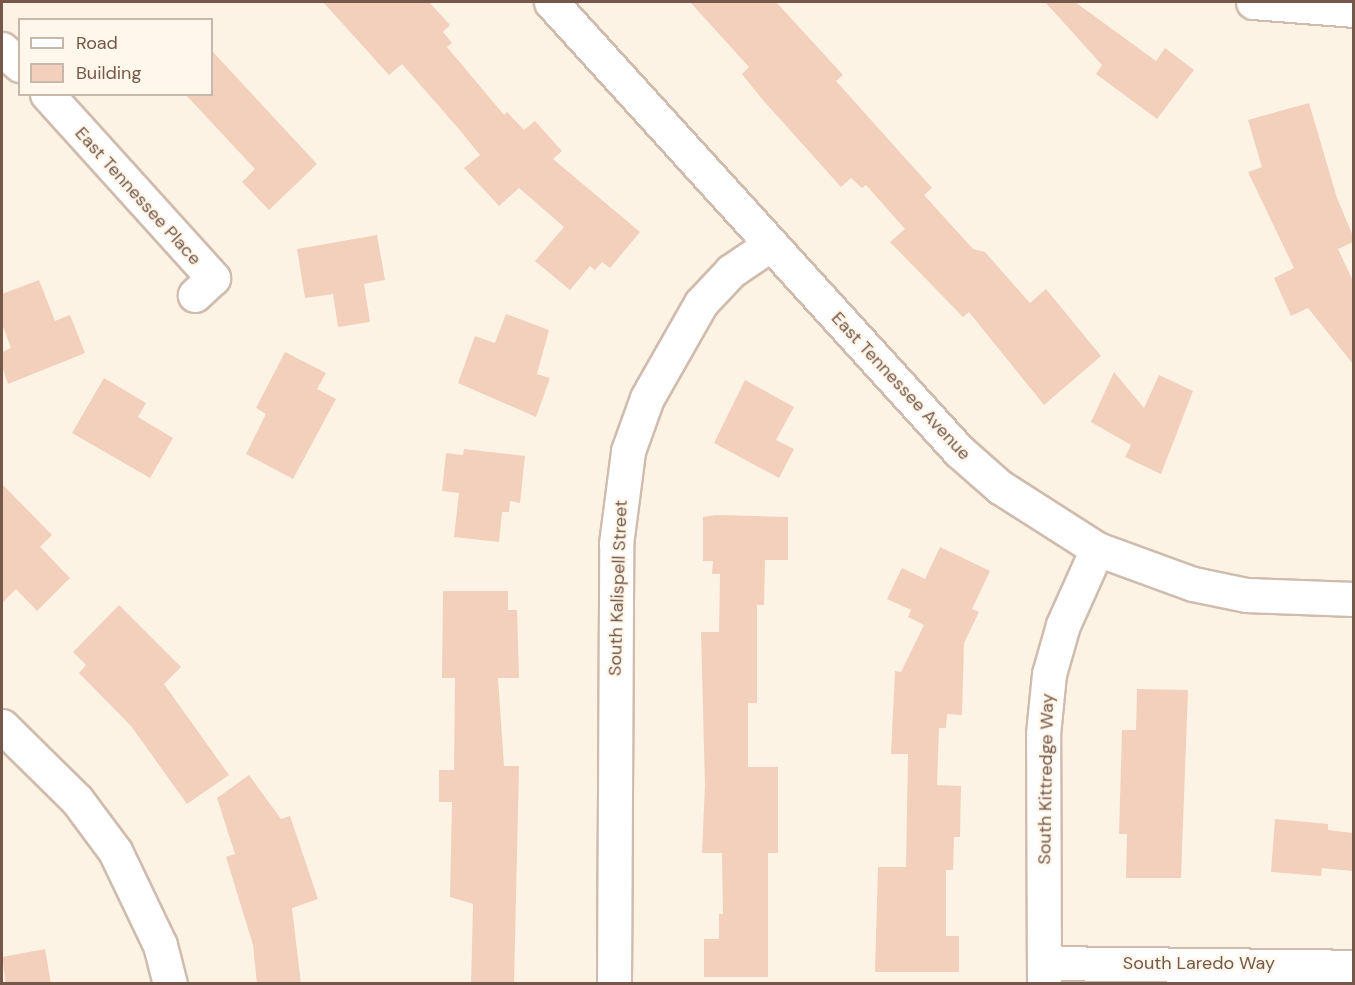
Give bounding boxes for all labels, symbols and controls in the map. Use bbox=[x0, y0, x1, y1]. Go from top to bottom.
legend bbox=[18, 18, 213, 96]
text: Road bbox=[76, 31, 118, 55]
text: Building bbox=[76, 61, 141, 85]
street label: East Tennessee Place bbox=[70, 123, 206, 269]
street label: East Tennessee Avenue bbox=[827, 308, 975, 464]
street label: South Kalispell Street bbox=[604, 500, 632, 676]
street label: South Kittredge Way bbox=[1034, 693, 1058, 865]
street label: South Laredo Way bbox=[1123, 952, 1275, 974]

